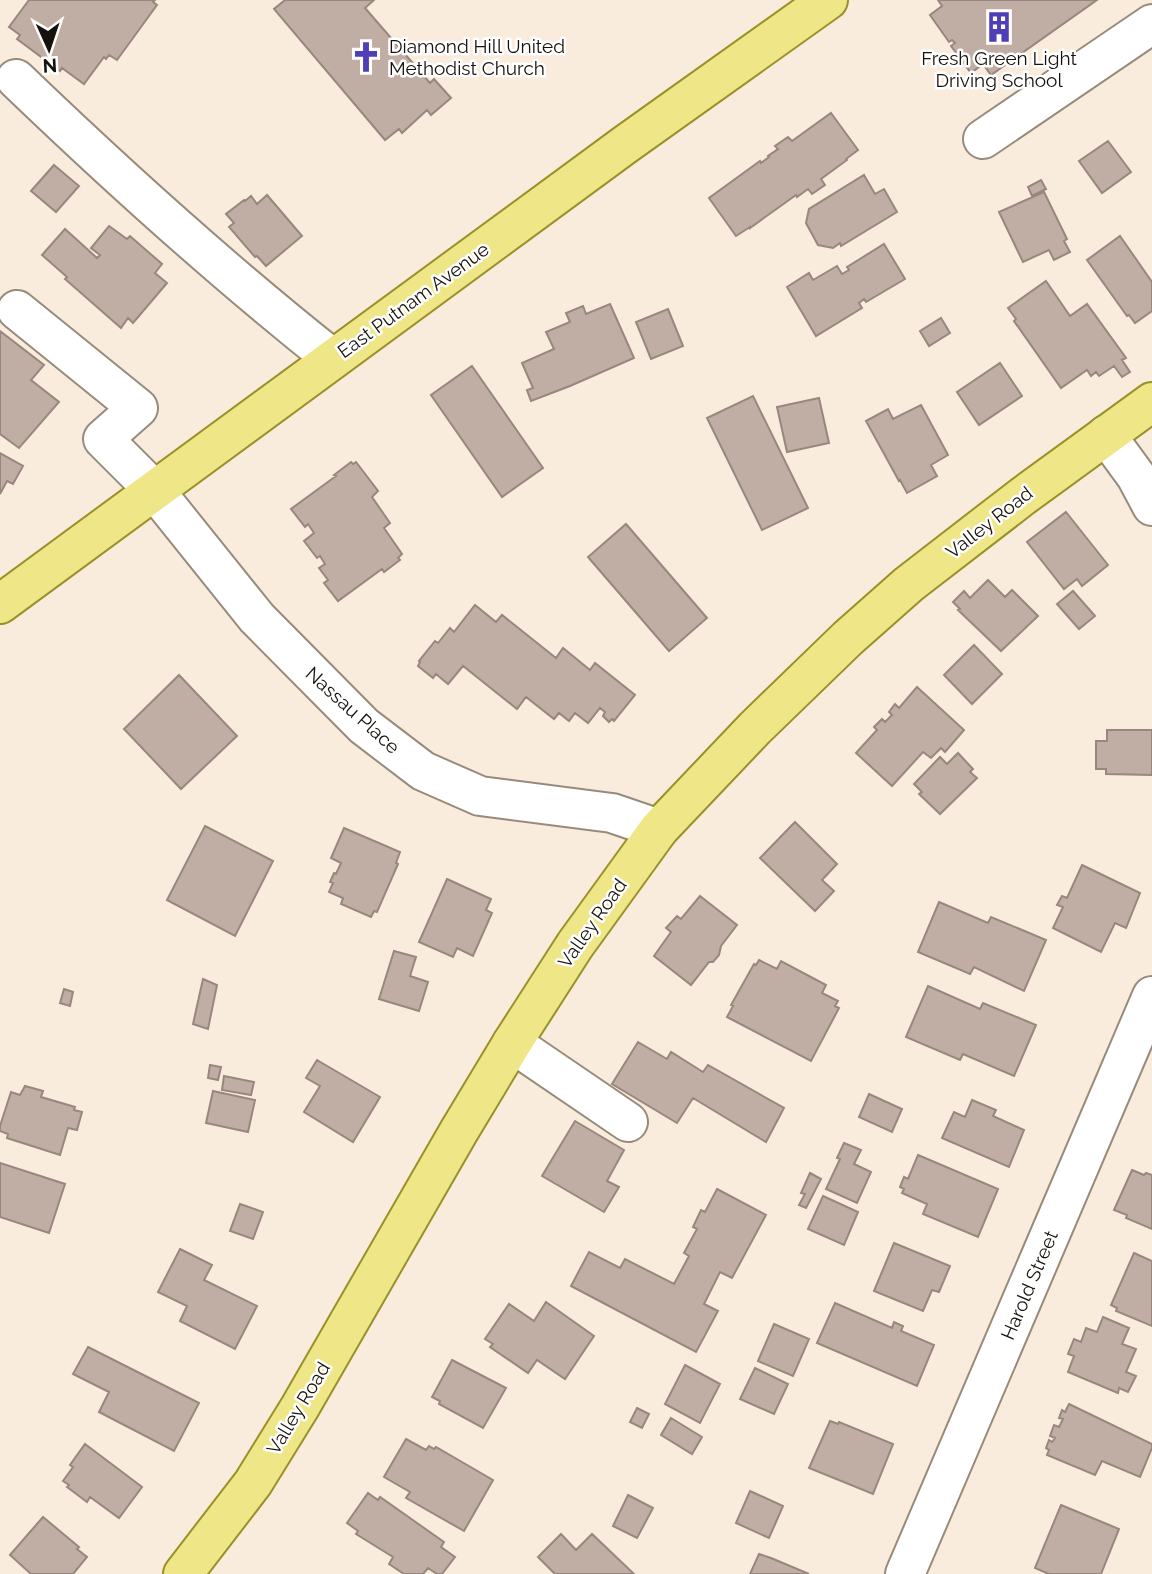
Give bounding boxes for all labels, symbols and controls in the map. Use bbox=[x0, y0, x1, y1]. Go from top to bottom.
building icon: Fresh Green Light Driving School bbox=[982, 10, 1016, 44]
north arrow bbox=[14, 14, 84, 84]
place label: Diamond Hill United Methodist Church bbox=[389, 35, 565, 79]
church icon: Diamond Hill United Methodist Church bbox=[349, 40, 383, 74]
place label: Fresh Green Light Driving School bbox=[921, 47, 1077, 91]
text: N bbox=[42, 55, 58, 77]
street label: East Putnam Avenue bbox=[333, 238, 493, 362]
street label: Valley Road bbox=[941, 481, 1037, 563]
street label: Nassau Place bbox=[302, 662, 404, 758]
street label: Valley Road bbox=[553, 874, 631, 972]
street label: Harold Street bbox=[996, 1227, 1062, 1343]
street label: Valley Road bbox=[262, 1358, 334, 1458]

